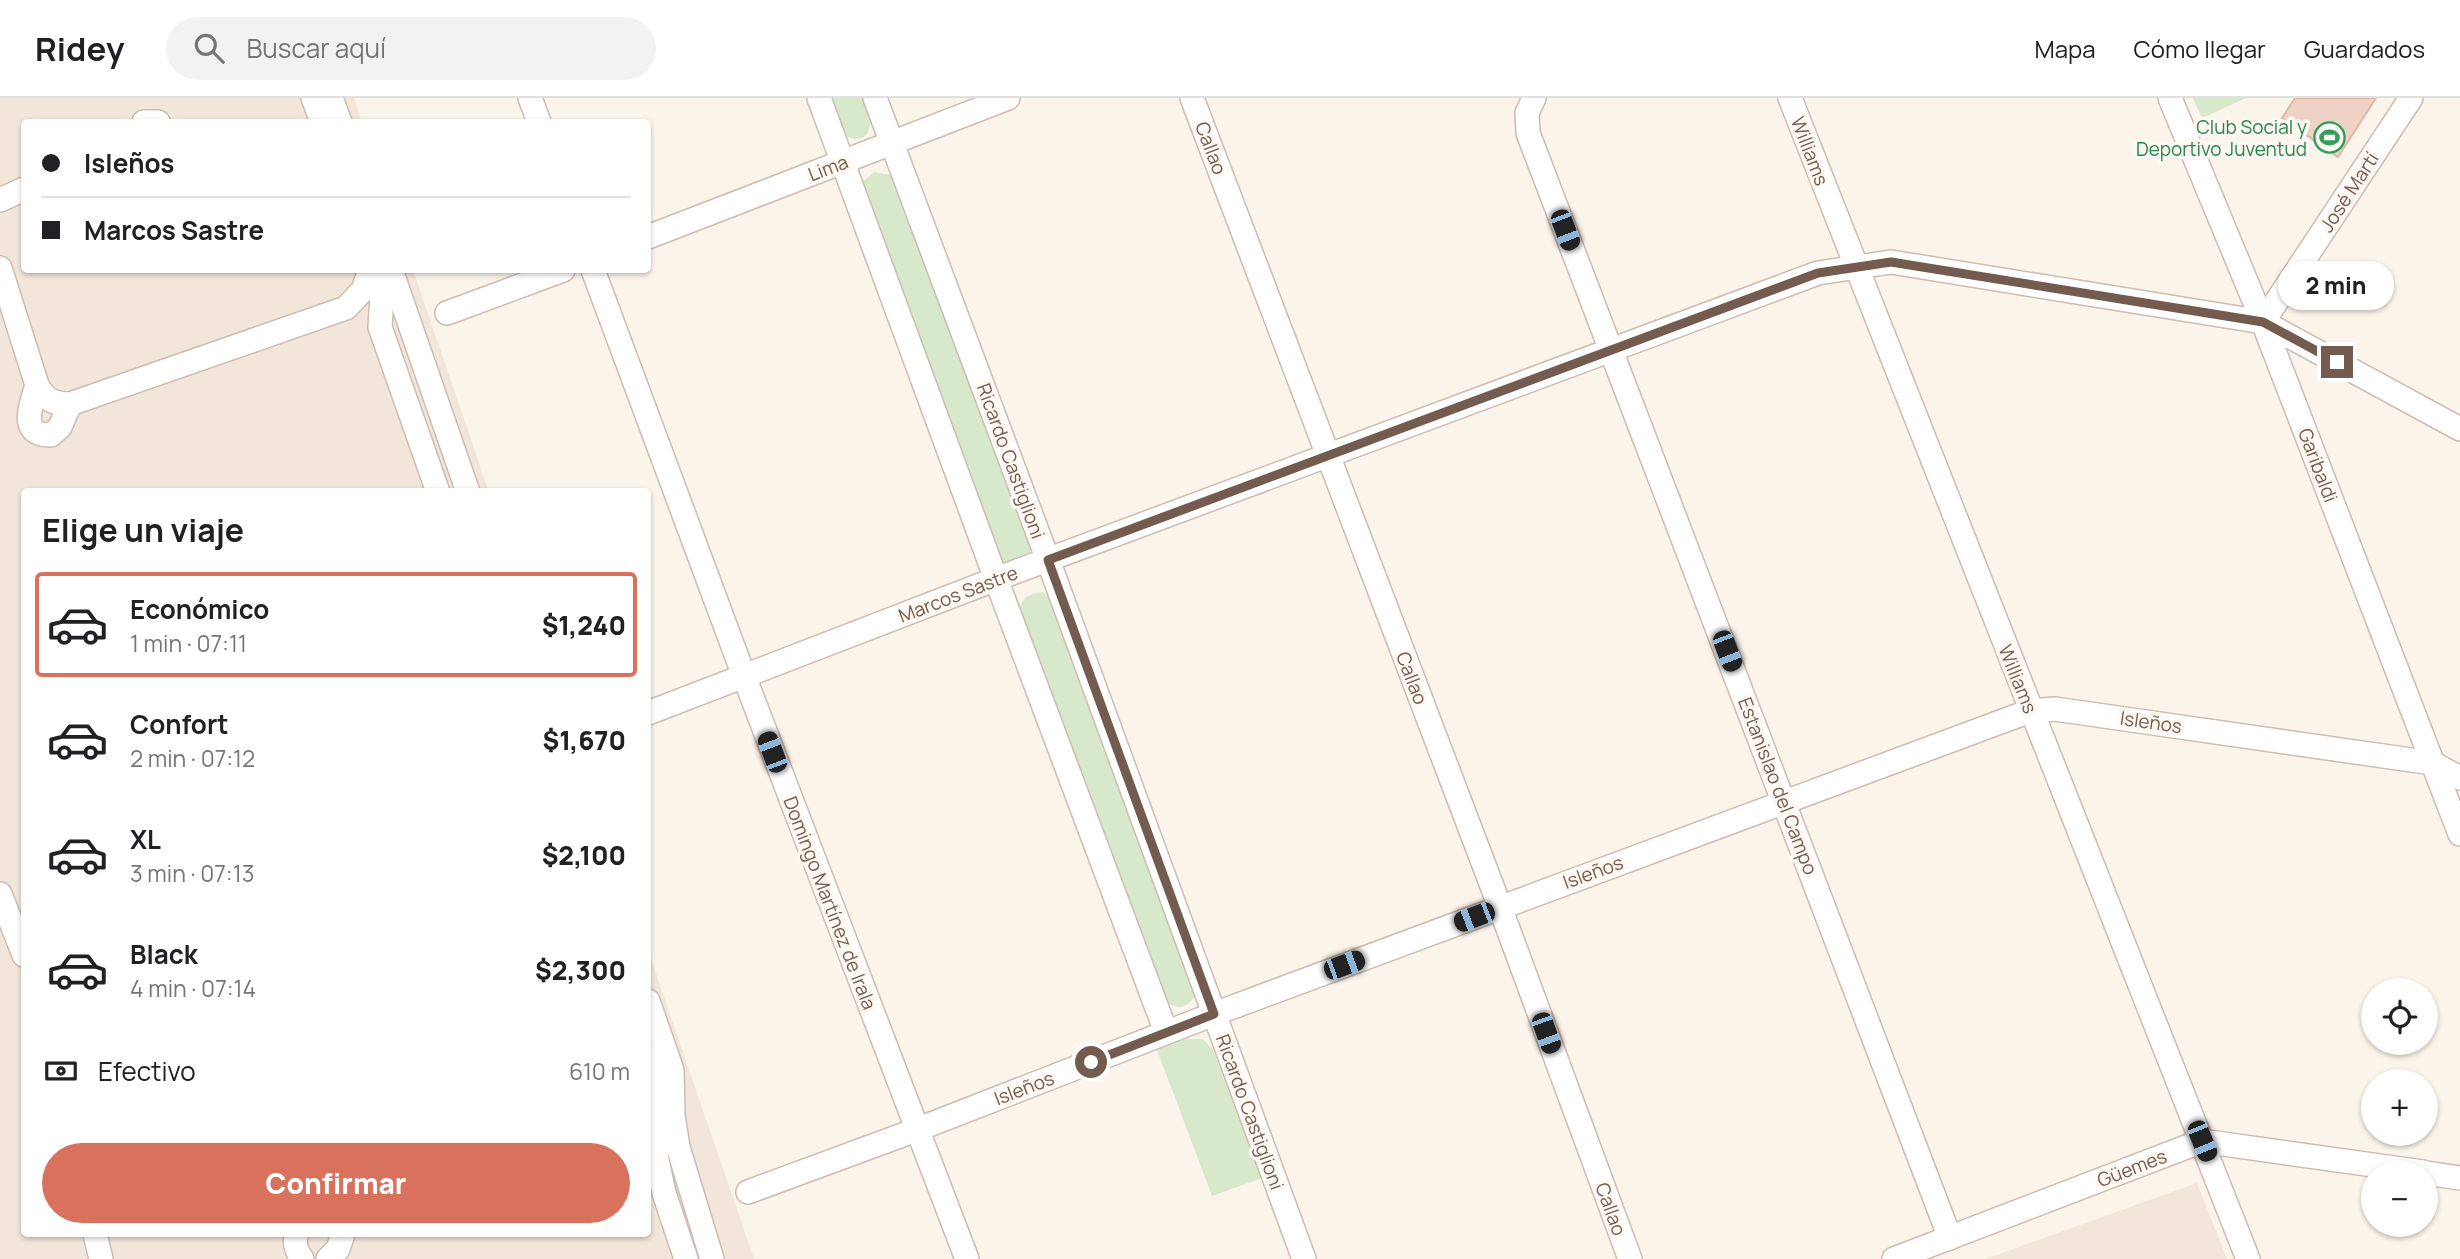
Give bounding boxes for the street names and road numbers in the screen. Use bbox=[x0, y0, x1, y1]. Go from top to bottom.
street label: Williams bbox=[1785, 113, 1835, 189]
street label: Callao bbox=[1189, 118, 1233, 178]
street label: José Martí bbox=[2314, 147, 2384, 237]
street label: Lima bbox=[804, 149, 852, 187]
street label: Ricardo Castiglioni bbox=[971, 380, 1051, 542]
street label: Garibaldi bbox=[2292, 424, 2344, 506]
street label: Marcos Sastre bbox=[895, 559, 1021, 629]
street label: Williams bbox=[1992, 641, 2044, 717]
street label: Callao bbox=[1390, 648, 1434, 708]
street label: Estanislao del Campo bbox=[1732, 694, 1824, 878]
street label: Isleños bbox=[2118, 705, 2184, 739]
street label: Domingo Martínez de Irala bbox=[777, 793, 883, 1013]
street label: Isleños bbox=[1559, 849, 1627, 895]
street label: Ricardo Castiglioni bbox=[1210, 1031, 1290, 1193]
street label: Isleños bbox=[990, 1065, 1058, 1111]
street label: Güemes bbox=[2093, 1143, 2171, 1193]
street label: Callao bbox=[1589, 1179, 1633, 1239]

